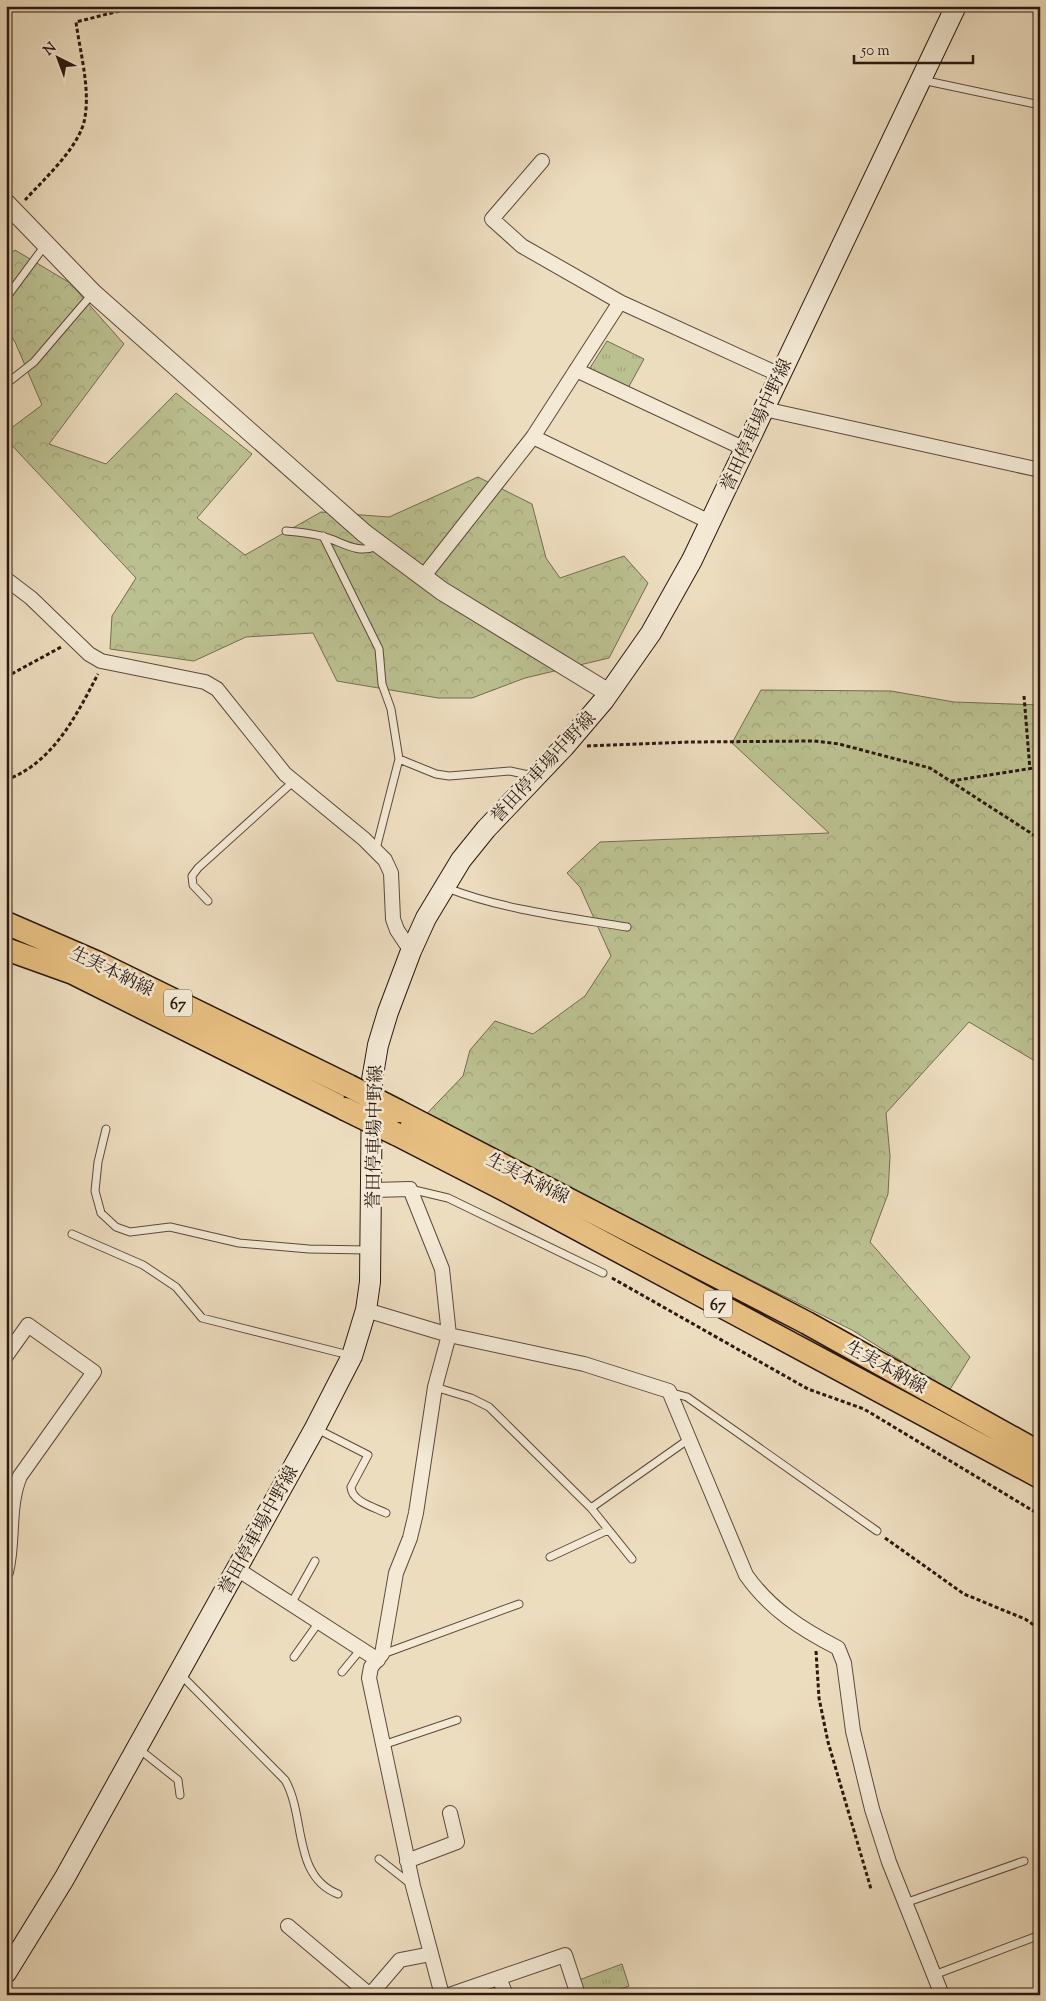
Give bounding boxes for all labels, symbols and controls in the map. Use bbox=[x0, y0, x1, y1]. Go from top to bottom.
north arrow bbox=[32, 32, 82, 82]
scale bar bbox=[854, 32, 972, 64]
text: N bbox=[40, 39, 61, 61]
text: 50 m bbox=[860, 41, 890, 62]
street label: 誉田停車場中野線 bbox=[716, 355, 800, 497]
street label: 誉田停車場中野線 bbox=[486, 707, 603, 830]
street label: 生実本納線 bbox=[65, 941, 157, 1004]
road number: 67 bbox=[164, 990, 192, 1016]
street label: 誉田停車場中野線 bbox=[362, 1065, 390, 1209]
street label: 生実本納線 bbox=[481, 1148, 573, 1212]
road number: 67 bbox=[704, 1290, 732, 1318]
street label: 生実本納線 bbox=[839, 1336, 931, 1402]
street label: 誉田停車場中野線 bbox=[213, 1462, 306, 1600]

